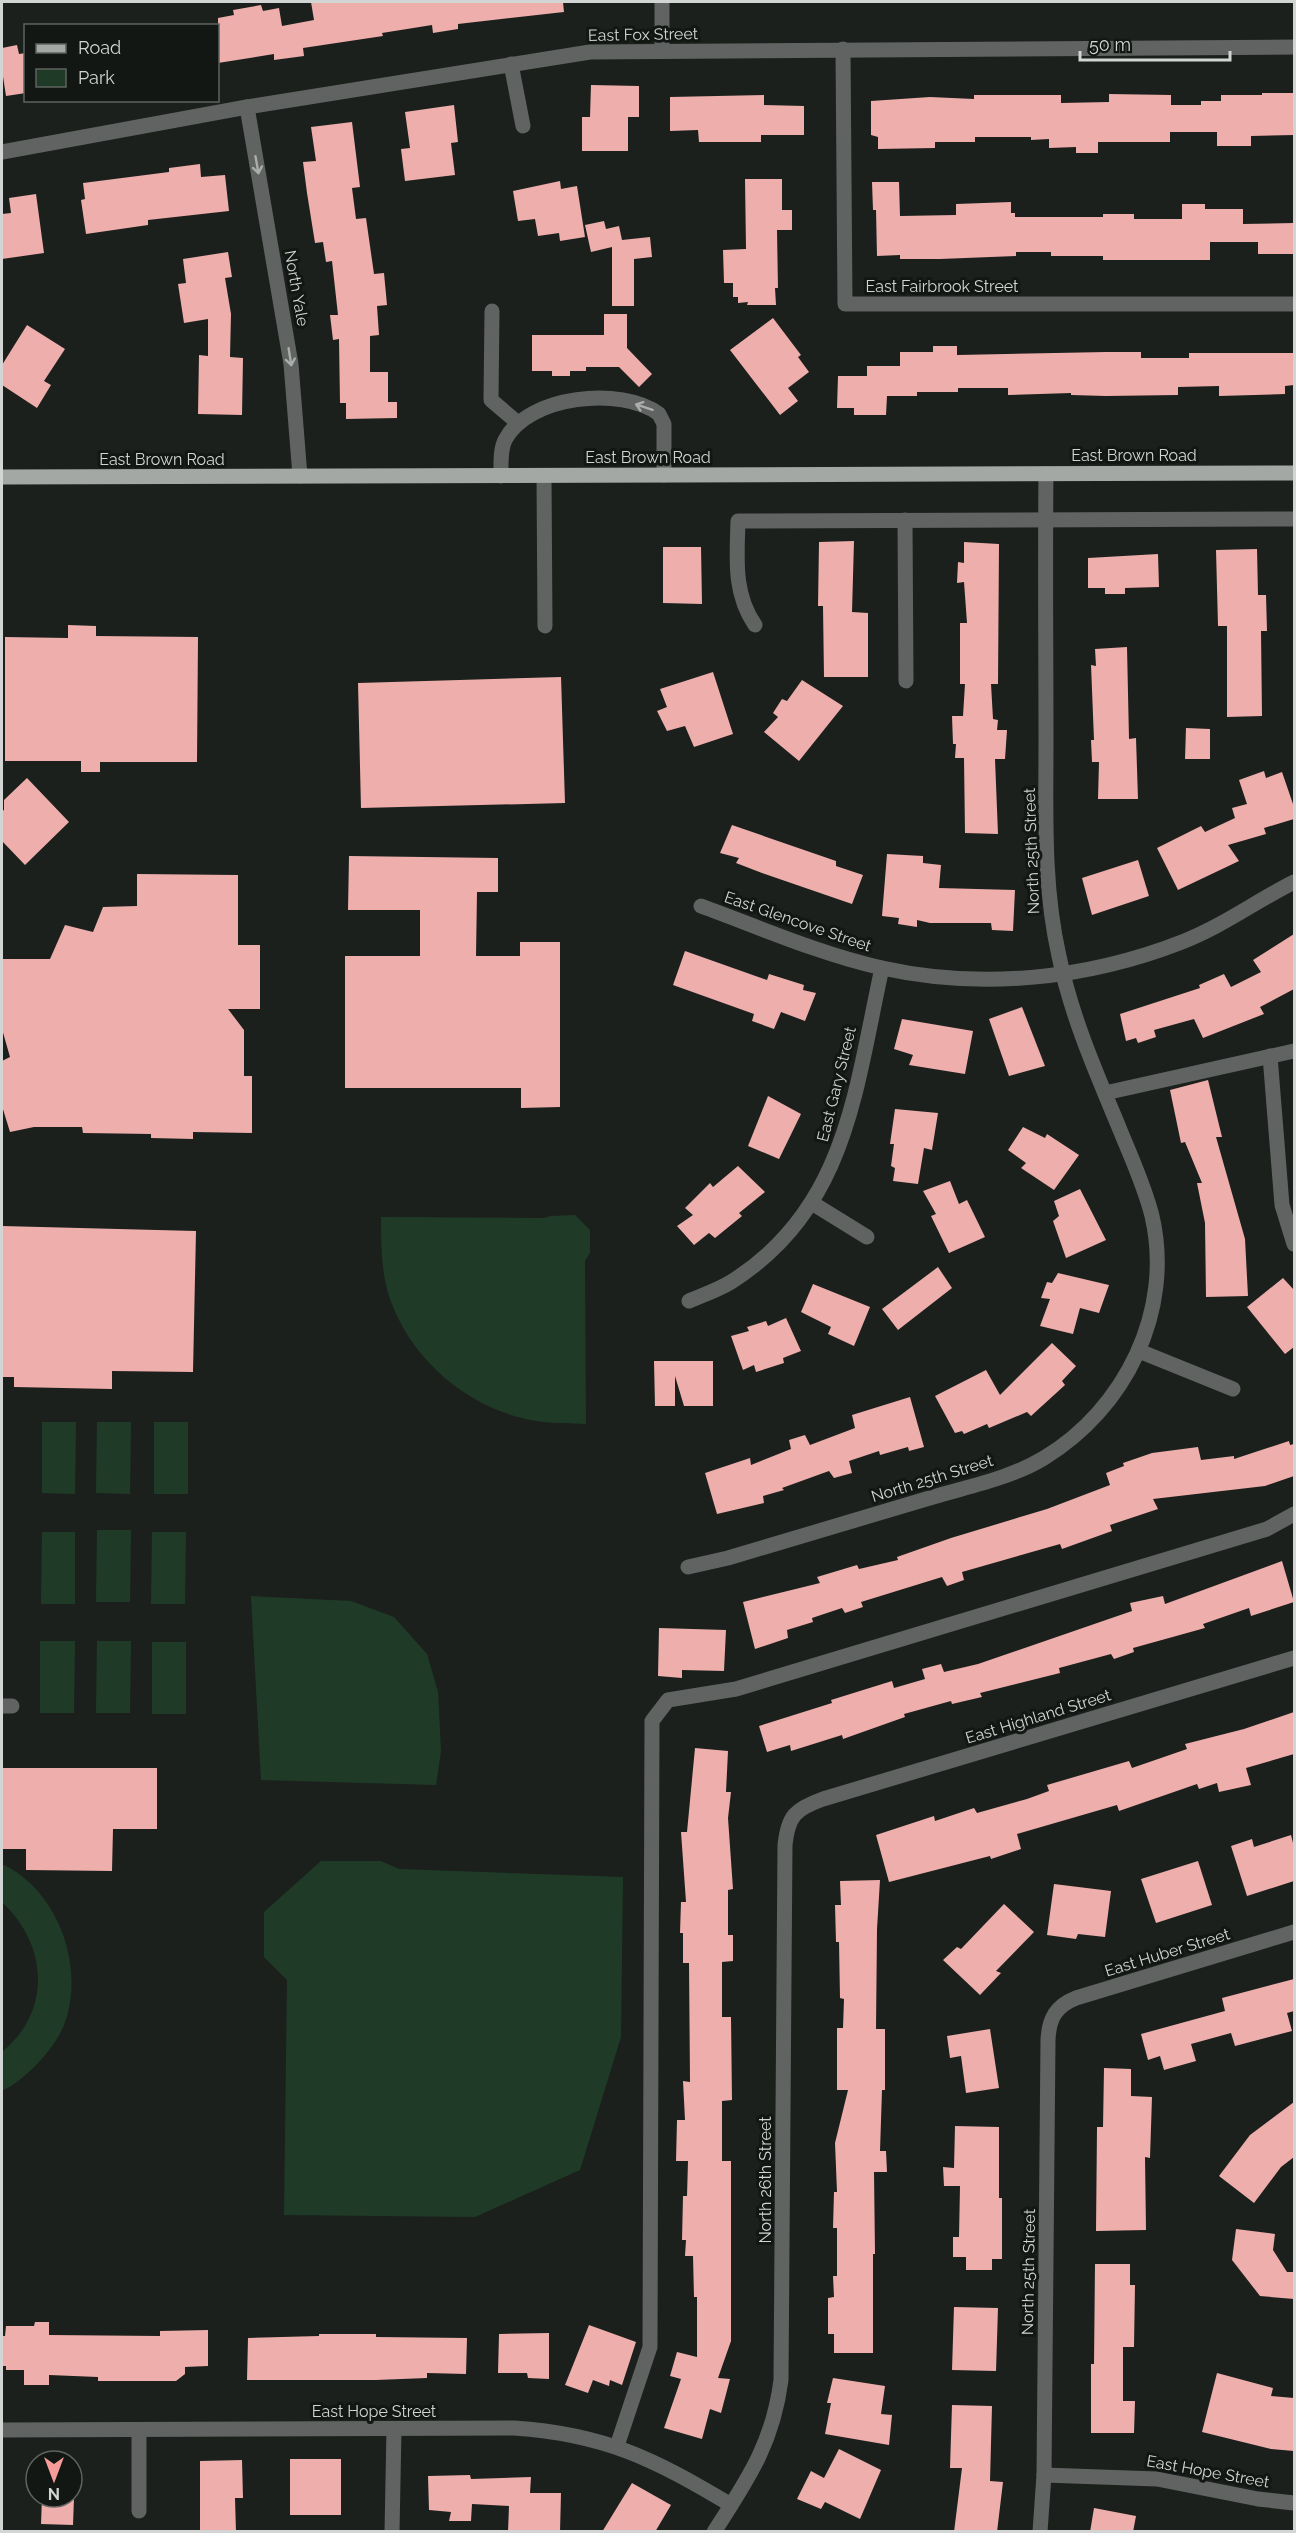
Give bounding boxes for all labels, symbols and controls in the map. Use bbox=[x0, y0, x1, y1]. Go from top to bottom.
legend bbox=[24, 24, 219, 102]
street label: East Fox Street bbox=[588, 24, 699, 45]
scale bar bbox=[1080, 24, 1230, 62]
text: 50 m bbox=[1089, 34, 1131, 55]
text: Road bbox=[78, 37, 121, 58]
text: Park bbox=[78, 67, 115, 88]
one-way arrow bbox=[252, 154, 263, 174]
street label: North Yale bbox=[280, 249, 313, 328]
street label: East Fairbrook Street bbox=[866, 277, 1019, 296]
one-way arrow bbox=[285, 346, 296, 366]
one-way arrow bbox=[635, 401, 654, 412]
street label: East Brown Road bbox=[1071, 446, 1197, 465]
street label: East Brown Road bbox=[585, 448, 711, 467]
street label: East Brown Road bbox=[99, 450, 225, 469]
street label: North 25th Street bbox=[1020, 787, 1043, 914]
street label: East Glencove Street bbox=[722, 887, 874, 956]
street label: East Gary Street bbox=[813, 1024, 860, 1144]
street label: North 25th Street bbox=[869, 1451, 996, 1506]
street label: East Highland Street bbox=[963, 1685, 1114, 1748]
street label: East Huber Street bbox=[1102, 1924, 1233, 1981]
street label: North 26th Street bbox=[756, 2116, 775, 2244]
street label: North 25th Street bbox=[1018, 2208, 1039, 2335]
street label: East Hope Street bbox=[312, 2402, 437, 2421]
north arrow bbox=[24, 2449, 84, 2509]
street label: East Hope Street bbox=[1145, 2451, 1271, 2492]
text: N bbox=[48, 2484, 60, 2503]

